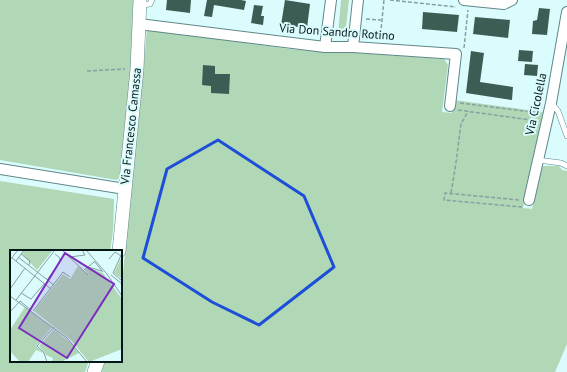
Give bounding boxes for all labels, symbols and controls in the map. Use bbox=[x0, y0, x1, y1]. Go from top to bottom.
street label: Via Don Sandro Rotino bbox=[278, 20, 395, 43]
street label: Via Francesco Camassa bbox=[117, 67, 144, 186]
street label: Via Cicolella bbox=[521, 71, 549, 137]
inset map bbox=[10, 250, 122, 362]

